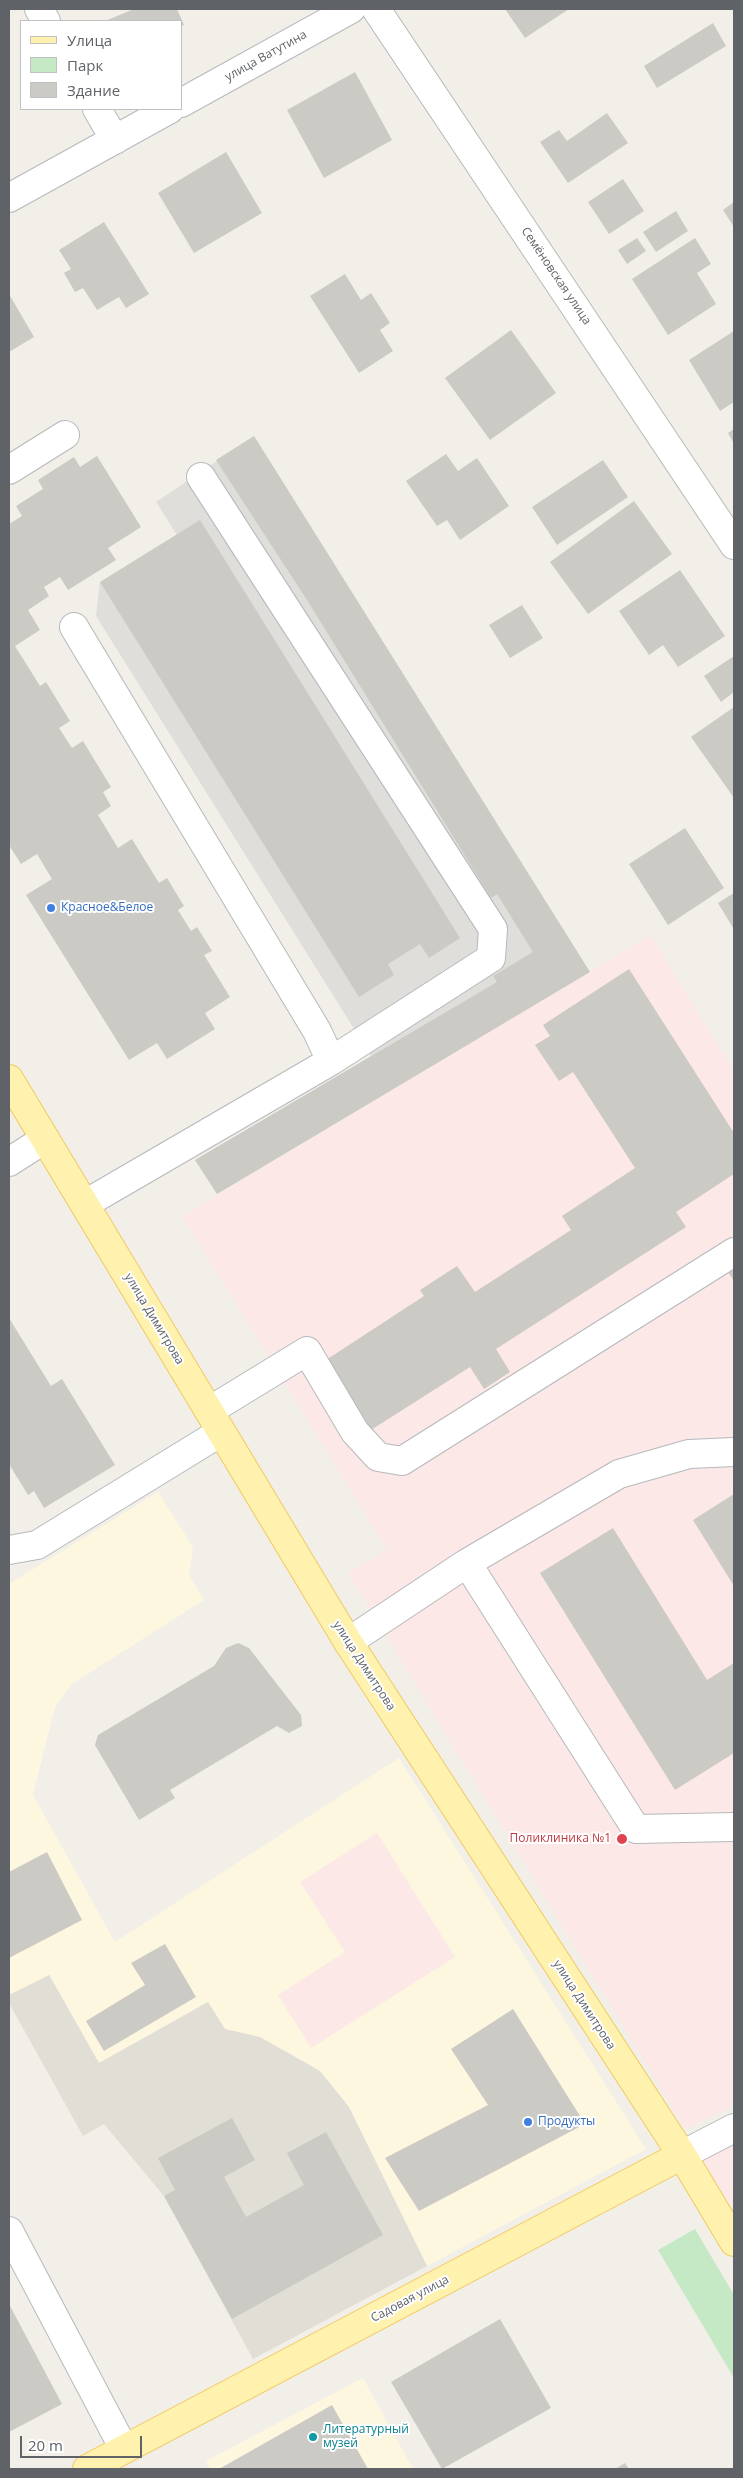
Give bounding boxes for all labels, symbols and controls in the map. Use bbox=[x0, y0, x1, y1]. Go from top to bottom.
legend bbox=[20, 20, 182, 110]
street label: улица Ватутина bbox=[223, 28, 309, 84]
text: Улица bbox=[67, 30, 112, 50]
text: Парк bbox=[67, 55, 103, 75]
text: Здание bbox=[67, 80, 120, 100]
street label: Семёновская улица bbox=[518, 224, 594, 328]
place label: Красное&Белое bbox=[61, 901, 153, 915]
marker: Красное&Белое bbox=[45, 902, 57, 914]
street label: улица Димитрова bbox=[121, 1271, 187, 1367]
street label: улица Димитрова bbox=[330, 1619, 398, 1713]
place label: Поликлиника №1 bbox=[510, 1832, 611, 1846]
marker: Поликлиника №1 bbox=[615, 1832, 629, 1846]
street label: улица Димитрова bbox=[550, 1958, 618, 2052]
place label: Продукты bbox=[538, 2115, 595, 2129]
marker: Продукты bbox=[522, 2116, 534, 2128]
street label: Садовая улица bbox=[368, 2272, 452, 2326]
place label: Литературный музей bbox=[323, 2423, 409, 2451]
scale bar bbox=[22, 2426, 145, 2458]
marker: Литературный музей bbox=[307, 2431, 319, 2443]
text: 20 m bbox=[28, 2435, 63, 2455]

